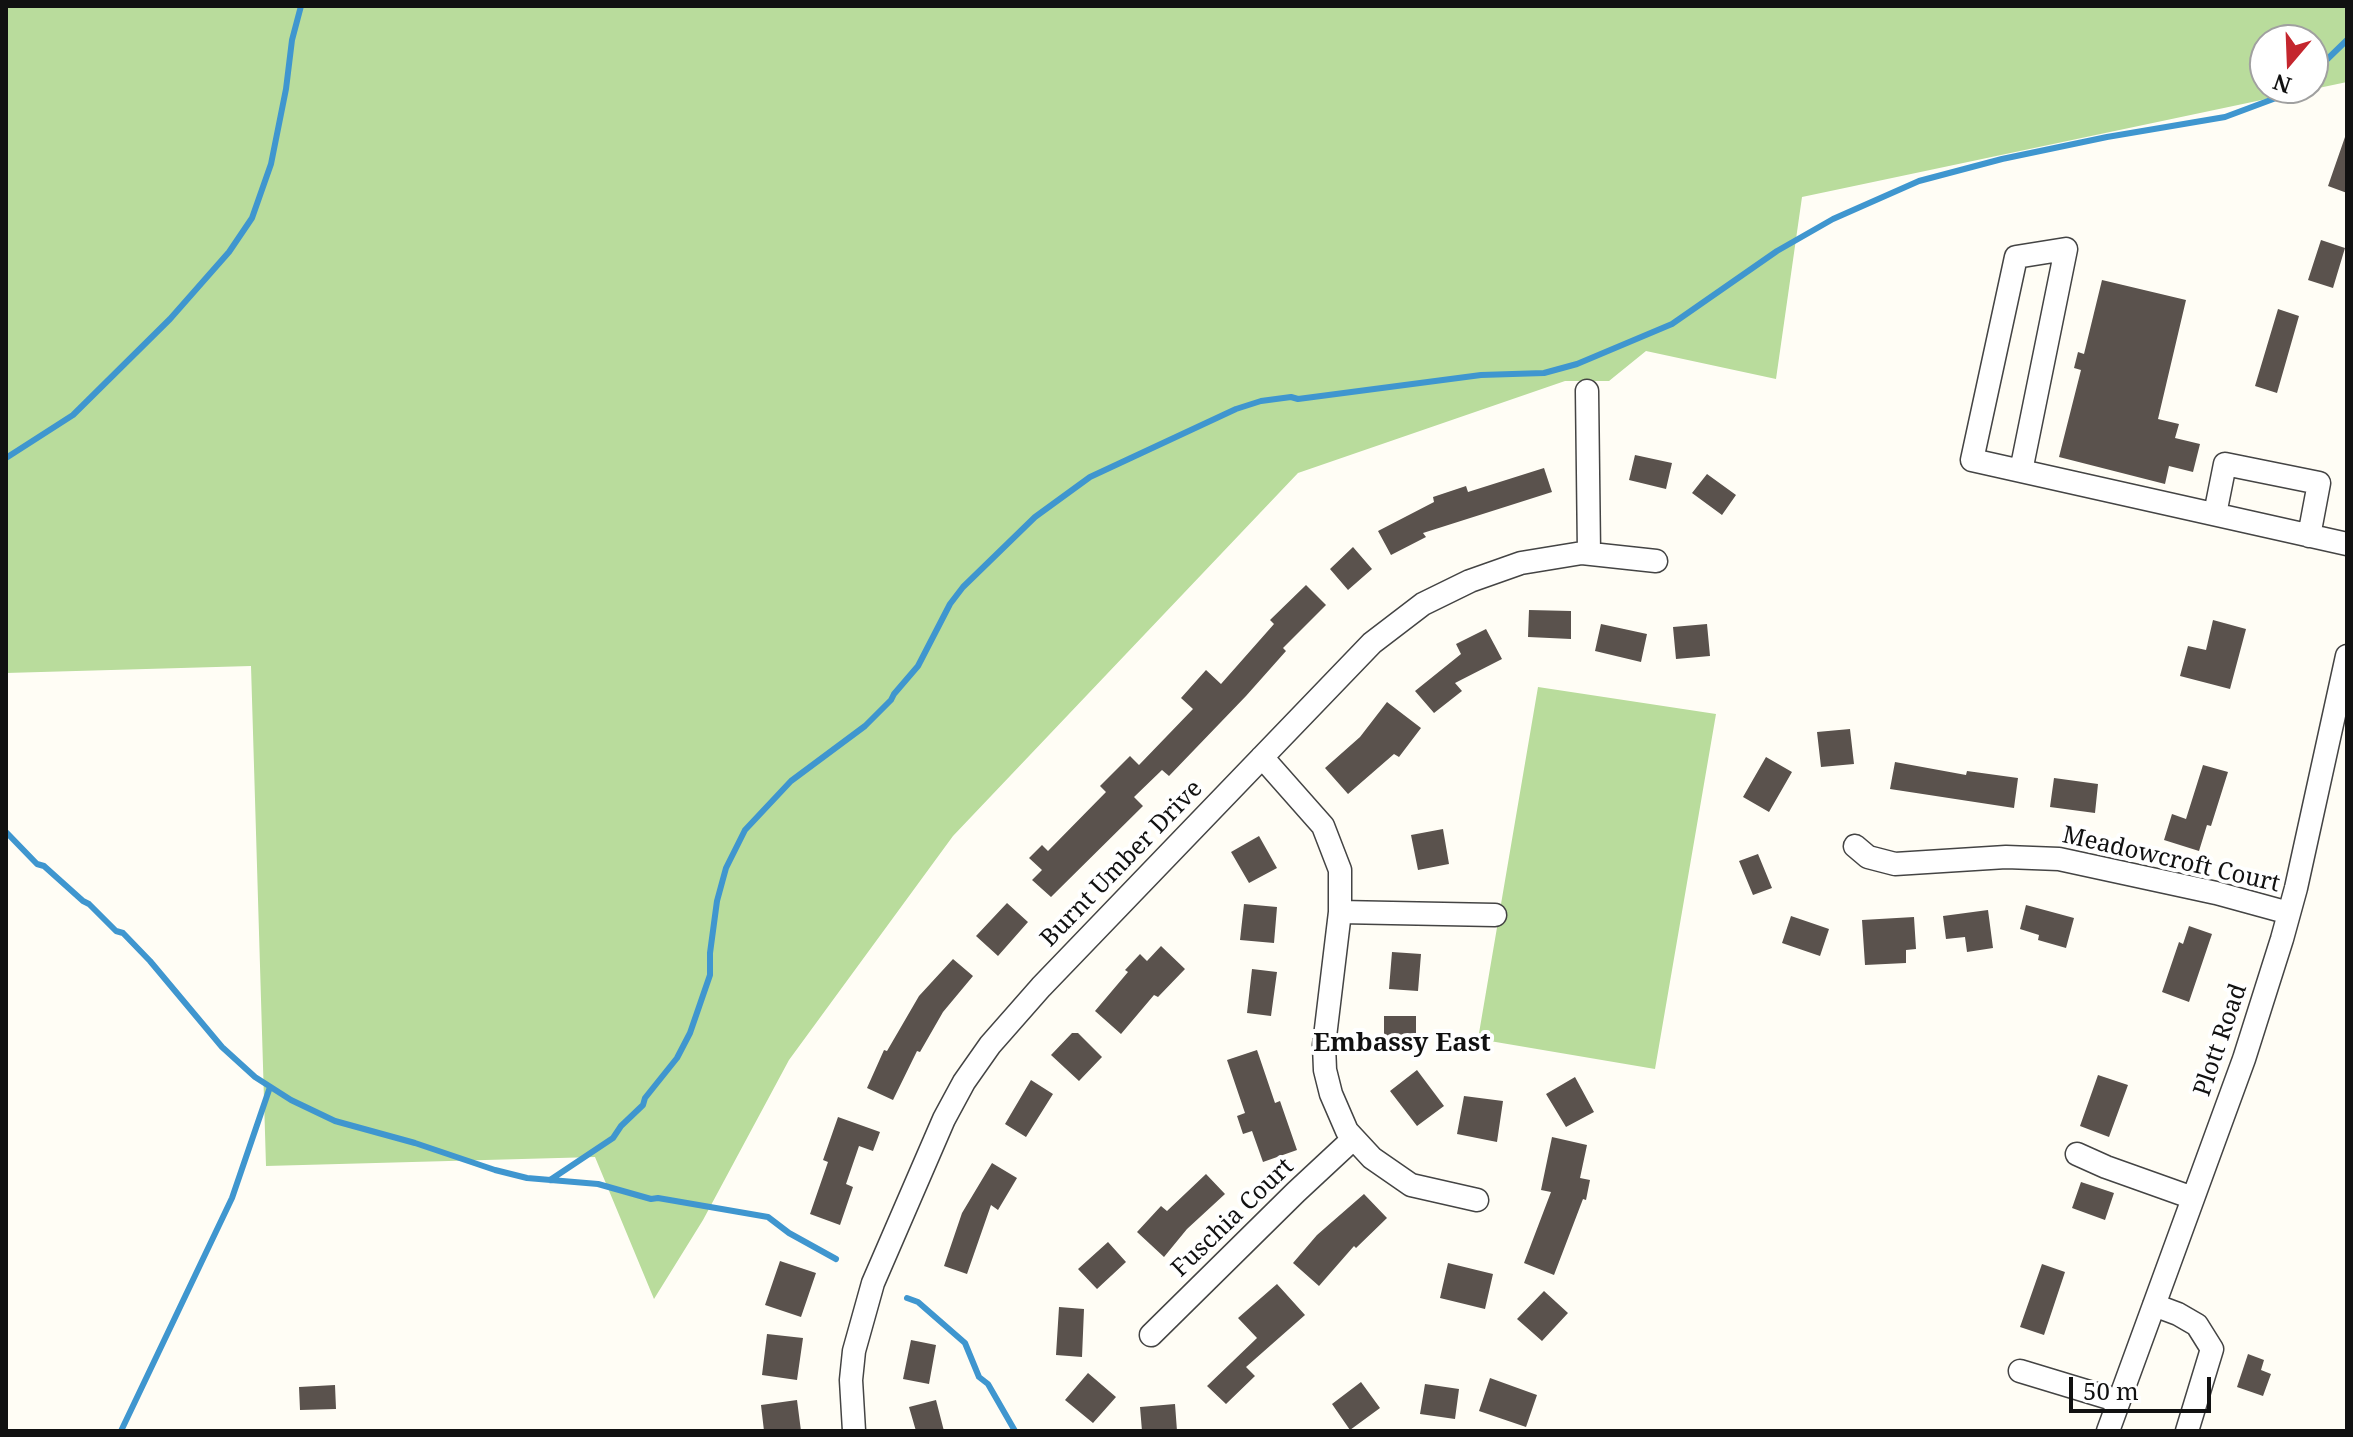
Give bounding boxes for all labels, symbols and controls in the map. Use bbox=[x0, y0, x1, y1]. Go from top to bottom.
north arrow bbox=[2249, 24, 2329, 104]
text: N bbox=[2269, 68, 2295, 102]
street label: Burnt Umber Drive bbox=[1035, 775, 1209, 953]
street label: Meadowcroft Court bbox=[2060, 821, 2282, 899]
street label: Plott Road bbox=[2188, 980, 2254, 1100]
district label: Embassy East bbox=[1313, 1028, 1491, 1060]
street label: Fuschia Court bbox=[1166, 1153, 1300, 1283]
scale bar bbox=[2073, 1361, 2215, 1411]
text: 50 m bbox=[2083, 1374, 2139, 1407]

